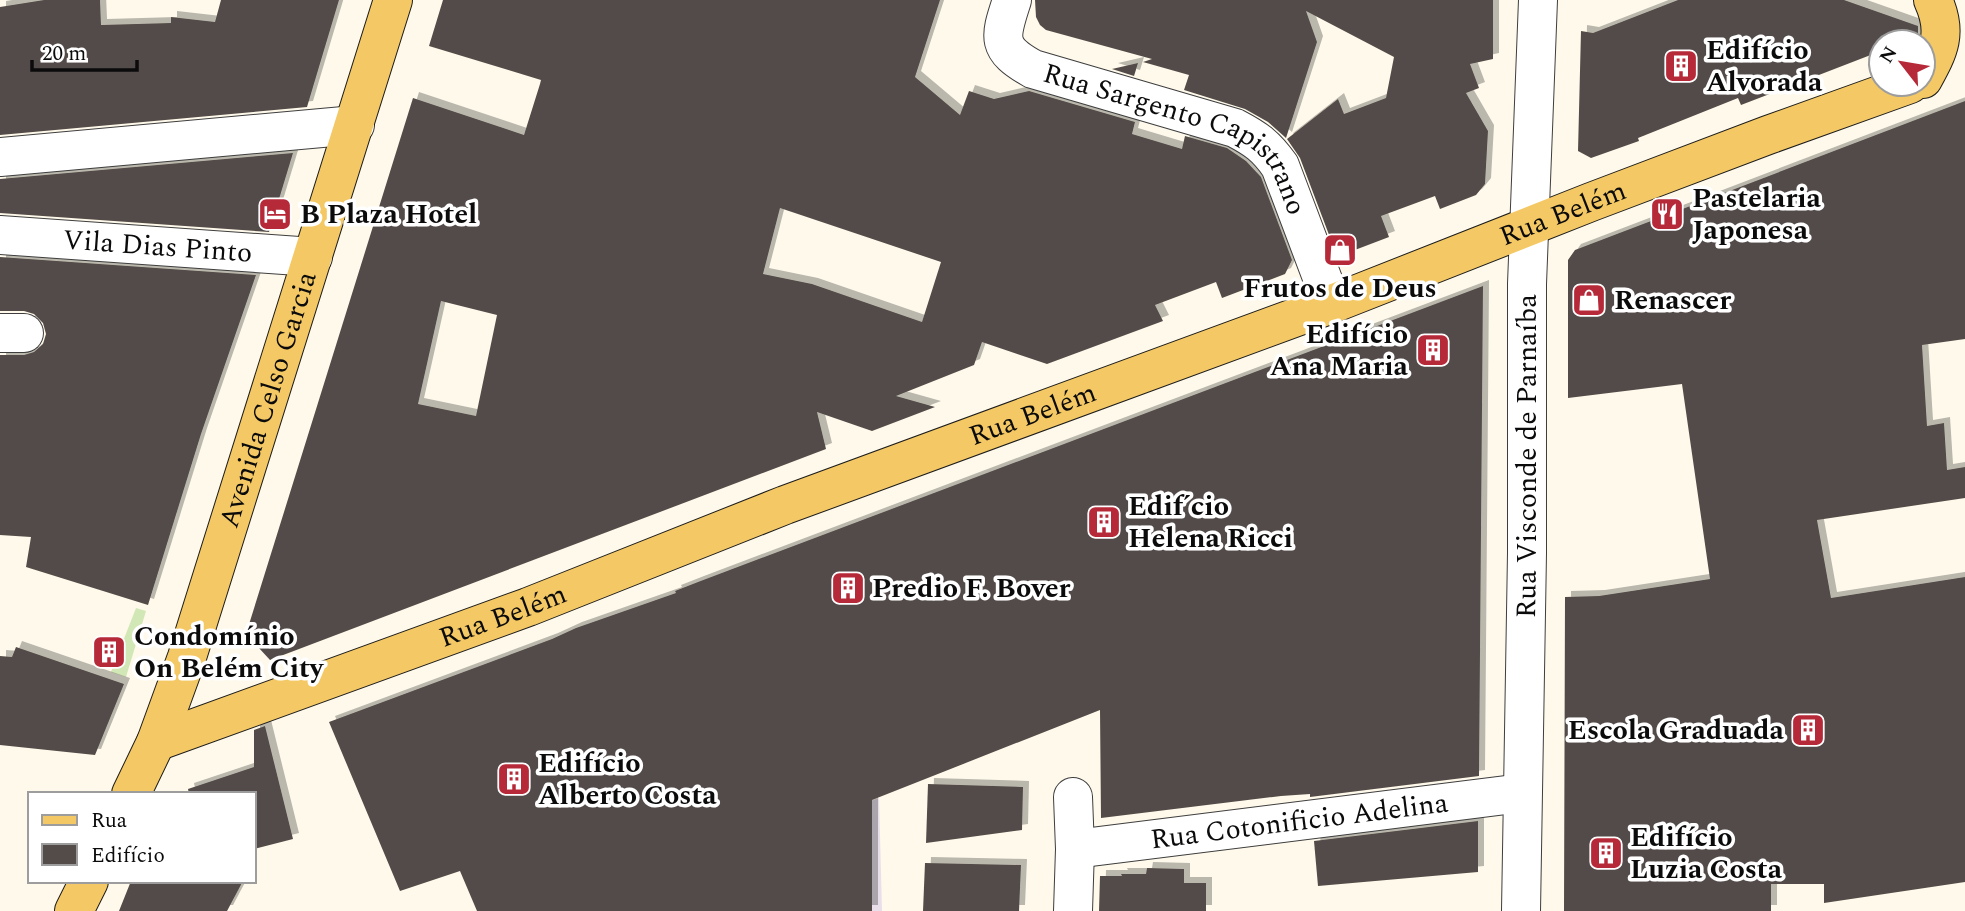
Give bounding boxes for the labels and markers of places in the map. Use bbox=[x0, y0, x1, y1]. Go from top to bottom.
place label: Edifício Alvorada bbox=[1706, 29, 1823, 104]
building icon: Edifício Alvorada bbox=[1662, 47, 1700, 85]
place label: Pastelaria Japonesa bbox=[1692, 177, 1822, 252]
place label: B Plaza Hotel bbox=[300, 193, 477, 236]
hotel icon: B Plaza Hotel bbox=[256, 195, 294, 233]
restaurant icon: Pastelaria Japonesa bbox=[1648, 195, 1686, 233]
shop icon: Frutos de Deus bbox=[1321, 231, 1359, 269]
place label: Frutos de Deus bbox=[1243, 267, 1437, 310]
place label: Renascer bbox=[1614, 279, 1731, 322]
shop icon: Renascer bbox=[1570, 281, 1608, 319]
place label: Edifício Ana Maria bbox=[1270, 313, 1409, 388]
building icon: Edifício Ana Maria bbox=[1414, 331, 1452, 369]
place label: Edif´cio Helena Ricci bbox=[1128, 485, 1293, 560]
building icon: Edif´cio Helena Ricci bbox=[1085, 503, 1123, 541]
place label: Predio F. Bover bbox=[872, 567, 1071, 610]
building icon: Predio F. Bover bbox=[829, 569, 867, 607]
place label: Condomínio On Belém City bbox=[134, 615, 325, 690]
building icon: Condomínio On Belém City bbox=[90, 633, 128, 671]
place label: Escola Graduada bbox=[1568, 709, 1785, 752]
building icon: Escola Graduada bbox=[1789, 711, 1827, 749]
place label: Edifício Alberto Costa bbox=[538, 742, 717, 817]
building icon: Edifício Alberto Costa bbox=[495, 760, 533, 798]
place label: Edifício Luzia Costa bbox=[1630, 816, 1783, 891]
building icon: Edifício Luzia Costa bbox=[1587, 834, 1625, 872]

